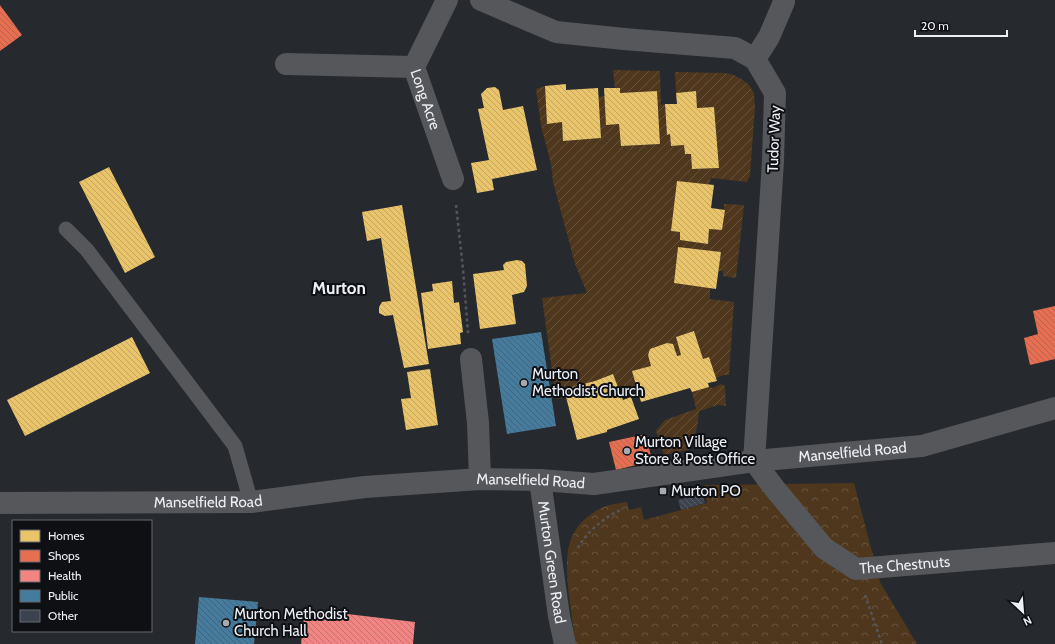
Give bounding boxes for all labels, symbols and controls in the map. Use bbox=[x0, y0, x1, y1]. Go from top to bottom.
scale bar bbox=[915, 12, 1007, 38]
text: 20 m bbox=[921, 18, 949, 33]
street label: Long Acre bbox=[406, 67, 444, 132]
street label: Tudor Way bbox=[764, 105, 784, 173]
district label: Murton bbox=[312, 278, 366, 298]
place label: Murton Methodist Church bbox=[532, 365, 644, 400]
marker: Murton Methodist Church bbox=[519, 378, 529, 388]
place label: Murton Village Store & Post Office bbox=[635, 433, 755, 468]
street label: Manselfield Road bbox=[798, 438, 907, 466]
marker: Murton Village Store & Post Office bbox=[622, 446, 632, 456]
street label: Manselfield Road bbox=[476, 470, 586, 492]
place label: Murton PO bbox=[671, 482, 741, 500]
marker: Murton PO bbox=[658, 486, 668, 496]
street label: Manselfield Road bbox=[154, 492, 263, 511]
street label: Murton Green Road bbox=[534, 500, 569, 625]
legend bbox=[12, 520, 152, 632]
text: Homes bbox=[48, 528, 85, 543]
text: Shops bbox=[48, 548, 80, 563]
street label: The Chestnuts bbox=[859, 552, 951, 578]
text: Health bbox=[48, 568, 82, 583]
text: Public bbox=[48, 588, 79, 603]
north arrow bbox=[1003, 592, 1043, 632]
place label: Murton Methodist Church Hall bbox=[234, 605, 348, 640]
text: Other bbox=[48, 608, 78, 623]
text: N bbox=[1021, 613, 1034, 629]
marker: Murton Methodist Church Hall bbox=[221, 618, 231, 628]

